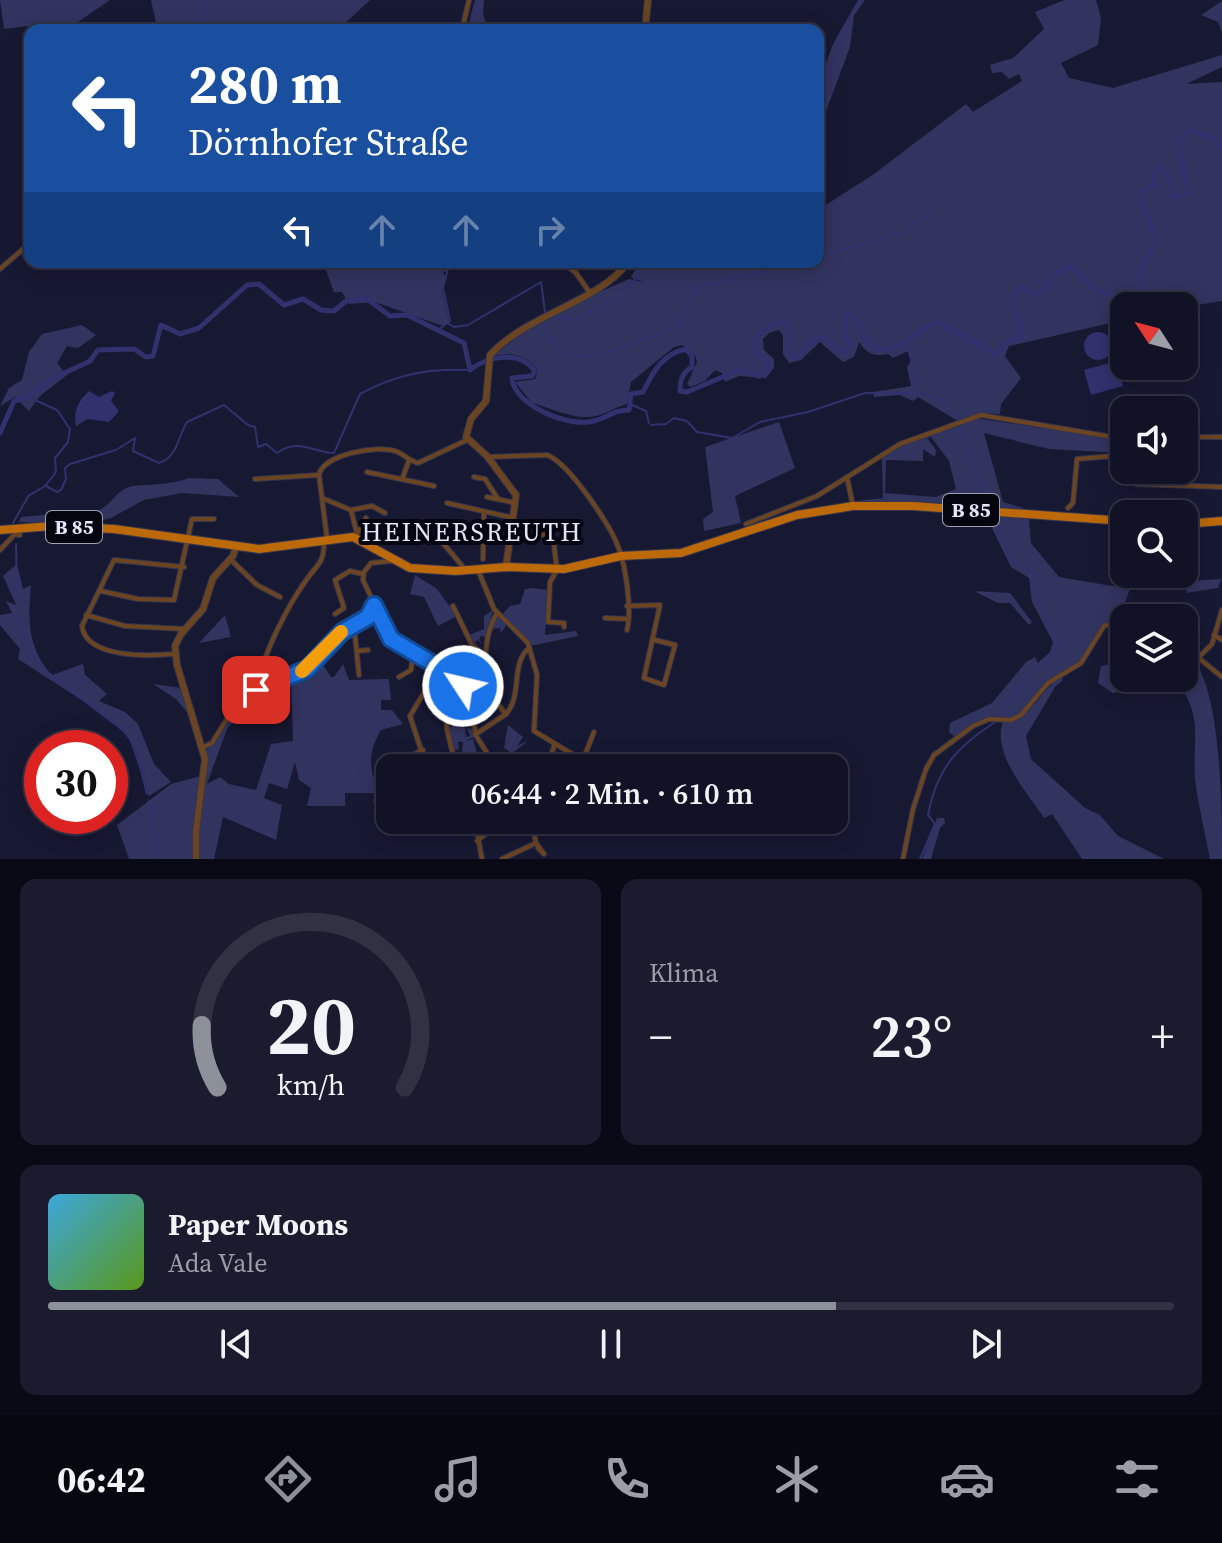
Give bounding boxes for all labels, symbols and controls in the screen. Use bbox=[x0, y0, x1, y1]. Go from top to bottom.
text: 280 m bbox=[188, 45, 342, 122]
icon: left bbox=[56, 56, 160, 160]
text: Dörnhofer Straße bbox=[188, 118, 469, 167]
icon: left bbox=[276, 208, 320, 252]
icon: ahead bbox=[360, 208, 404, 252]
icon: ahead bbox=[444, 208, 488, 252]
icon: right bbox=[528, 208, 572, 252]
north arrow bbox=[1110, 292, 1198, 380]
map controls bbox=[1110, 292, 1198, 692]
button: sound bbox=[1110, 396, 1198, 484]
road number: B 85 bbox=[943, 494, 999, 526]
button: search bbox=[1110, 500, 1198, 588]
road number: B 85 bbox=[46, 511, 102, 543]
district label: HEINERSREUTH bbox=[361, 514, 583, 550]
button: layers bbox=[1110, 604, 1198, 692]
position arrow bbox=[421, 644, 505, 728]
pin bbox=[222, 656, 290, 724]
icon: arrive bbox=[234, 668, 278, 712]
speed limit sign: 30 bbox=[24, 730, 128, 834]
text: 06:44 · 2 Min. · 610 m bbox=[471, 773, 753, 814]
text: Klima bbox=[649, 955, 719, 991]
text: 20 bbox=[265, 968, 356, 1082]
text: 23° bbox=[870, 995, 953, 1077]
text: − bbox=[649, 1006, 672, 1067]
text: + bbox=[1151, 1006, 1174, 1067]
text: km/h bbox=[276, 1065, 345, 1105]
text: Paper Moons bbox=[168, 1204, 348, 1245]
text: Ada Vale bbox=[168, 1245, 267, 1281]
icon: previous bbox=[214, 1322, 258, 1366]
icon: pause bbox=[589, 1322, 633, 1366]
icon: next bbox=[964, 1322, 1008, 1366]
icon: directions bbox=[260, 1451, 316, 1507]
icon: music bbox=[430, 1451, 486, 1507]
icon: phone bbox=[599, 1451, 655, 1507]
icon: climate bbox=[769, 1451, 825, 1507]
icon: car bbox=[939, 1451, 995, 1507]
icon: filters bbox=[1109, 1451, 1165, 1507]
text: 06:42 bbox=[57, 1455, 146, 1504]

